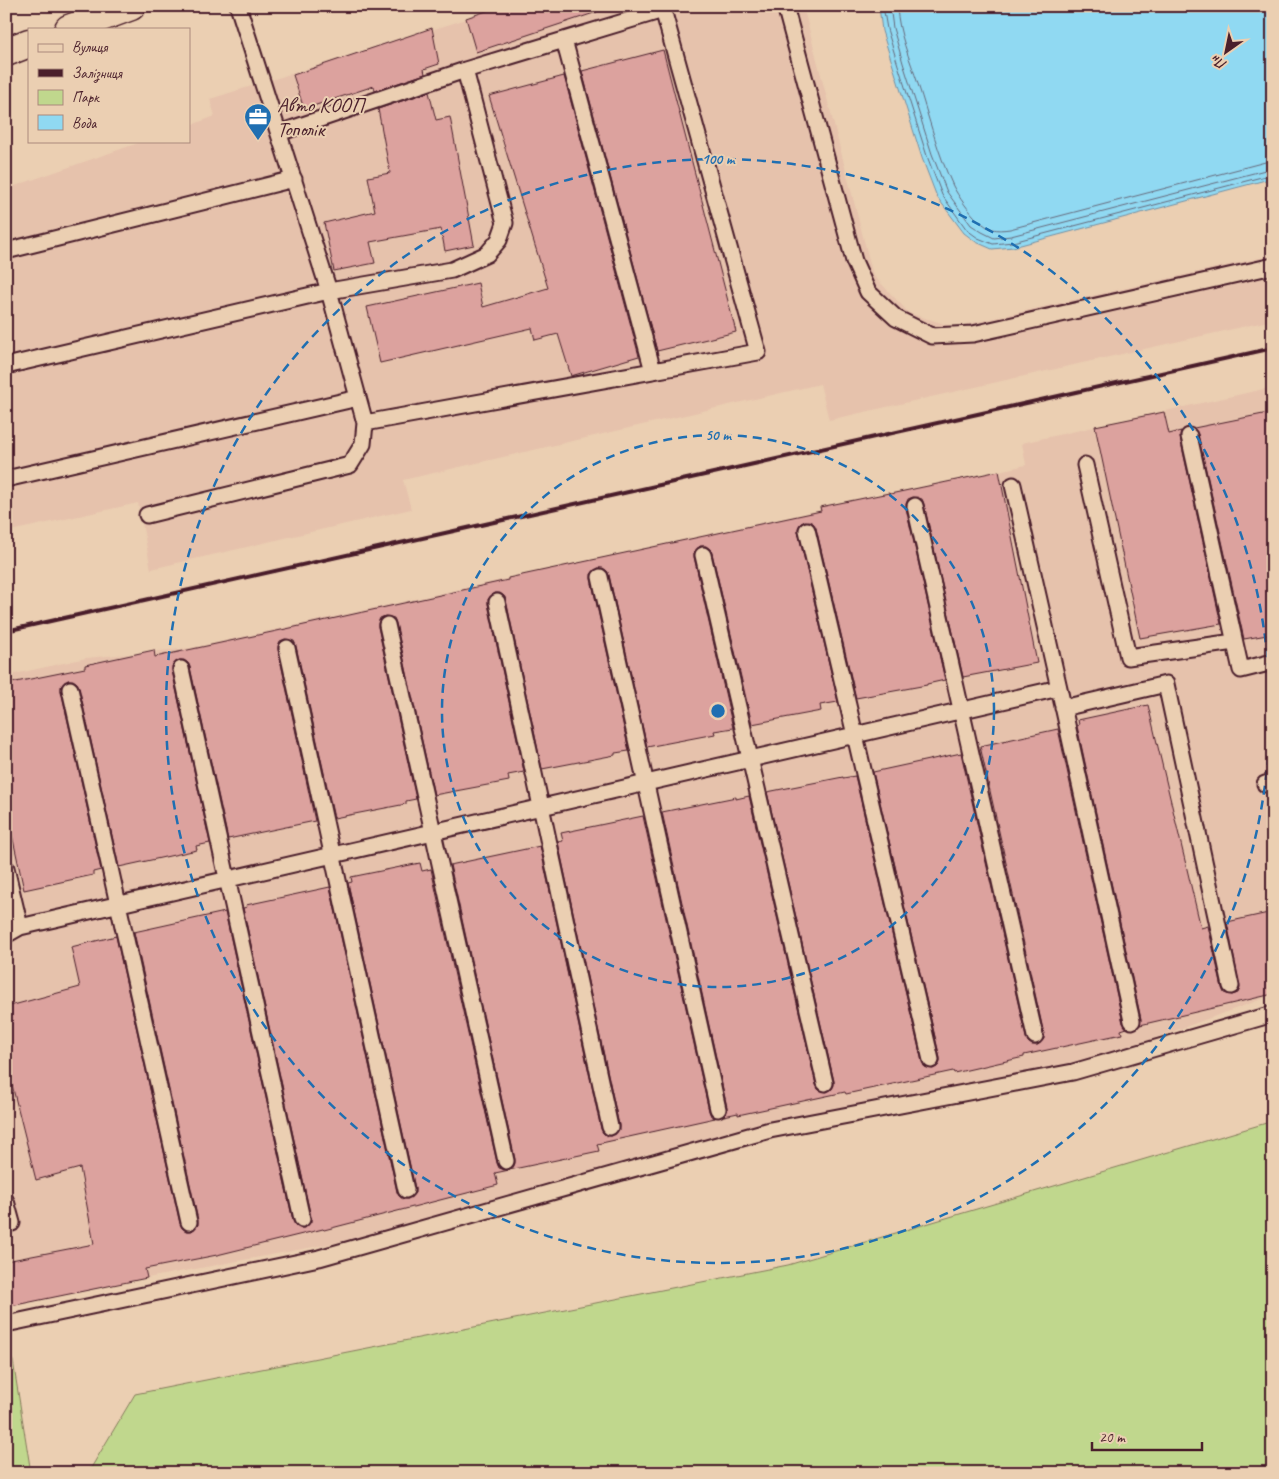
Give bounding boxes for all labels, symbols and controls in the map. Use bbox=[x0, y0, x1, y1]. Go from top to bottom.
legend bbox=[28, 28, 190, 142]
north arrow bbox=[1202, 28, 1252, 78]
text: Вулиця bbox=[72, 38, 109, 57]
text: Пн bbox=[1208, 51, 1230, 74]
text: Залізниця bbox=[72, 64, 123, 83]
text: Парк bbox=[72, 88, 100, 107]
place label: Авто КООП Тополік bbox=[277, 92, 367, 142]
office icon: Авто КООП Тополік bbox=[243, 102, 273, 141]
text: Вода bbox=[72, 114, 97, 133]
text: 100 m bbox=[702, 150, 736, 169]
text: 50 m bbox=[705, 426, 732, 445]
centre of rings bbox=[709, 702, 727, 720]
scale bar bbox=[1092, 1419, 1202, 1451]
text: 20 m bbox=[1099, 1428, 1126, 1447]

